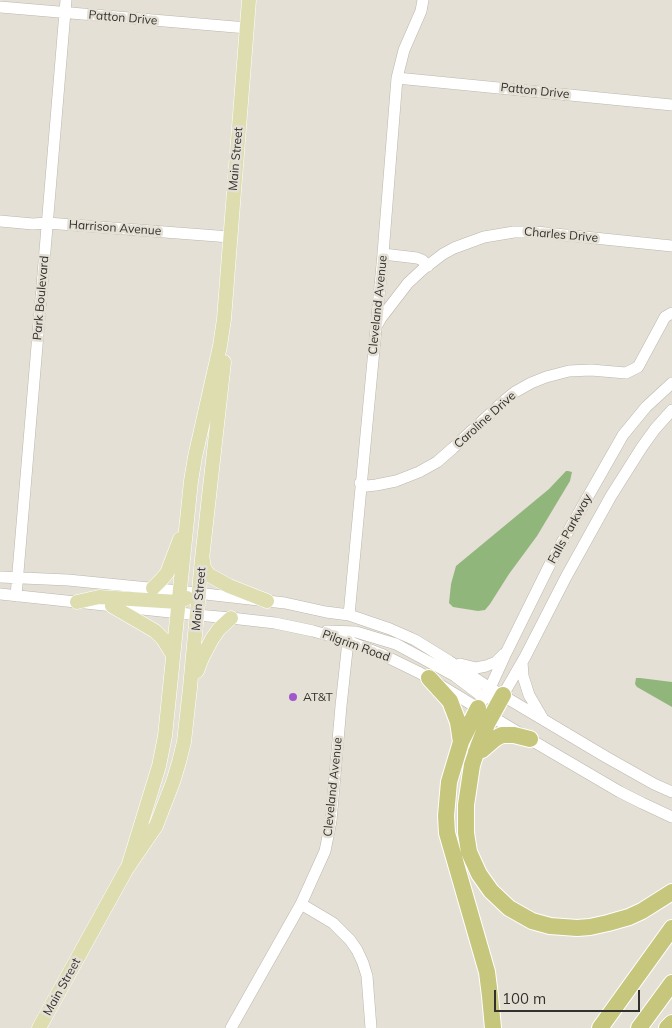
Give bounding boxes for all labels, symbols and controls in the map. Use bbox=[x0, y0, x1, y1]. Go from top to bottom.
street label: Patton Drive bbox=[88, 8, 158, 28]
street label: Patton Drive bbox=[500, 80, 570, 102]
street label: Main Street bbox=[226, 127, 246, 191]
street label: Harrison Avenue bbox=[68, 218, 162, 238]
street label: Charles Drive bbox=[523, 225, 599, 245]
street label: Park Boulevard bbox=[30, 255, 52, 341]
street label: Cleveland Avenue bbox=[366, 255, 390, 355]
street label: Caroline Drive bbox=[451, 389, 519, 451]
street label: Falls Parkway bbox=[545, 492, 595, 566]
street label: Main Street bbox=[189, 567, 209, 631]
street label: Pilgrim Road bbox=[320, 627, 392, 665]
place label: AT&T bbox=[303, 690, 333, 704]
marker: AT&T bbox=[287, 691, 299, 703]
street label: Cleveland Avenue bbox=[321, 737, 345, 837]
street label: Main Street bbox=[40, 956, 84, 1018]
scale bar bbox=[497, 980, 643, 1012]
text: 100 m bbox=[502, 989, 546, 1008]

